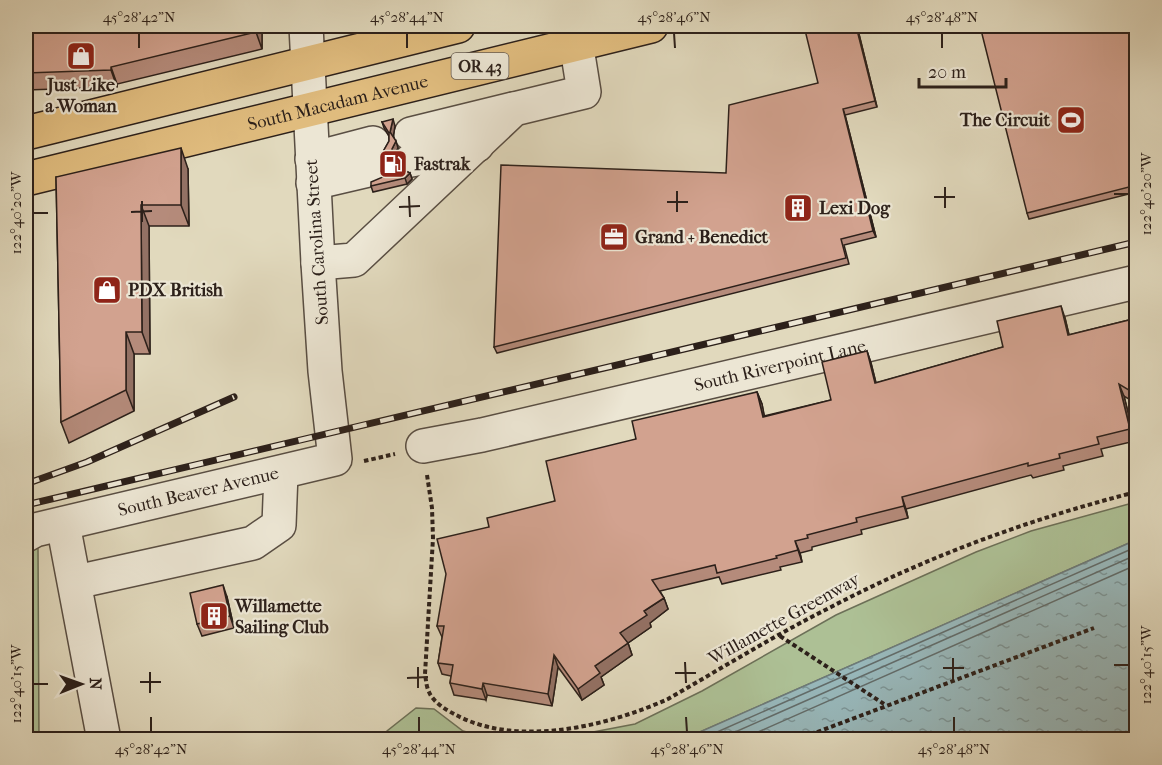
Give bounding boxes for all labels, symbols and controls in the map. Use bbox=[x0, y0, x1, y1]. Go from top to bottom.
text: 45°28'42"N bbox=[103, 8, 176, 26]
text: 45°28'44"N bbox=[370, 8, 445, 26]
text: 45°28'46"N bbox=[637, 8, 711, 26]
text: 45°28'48"N bbox=[906, 8, 979, 26]
shop icon: Just Like a Woman bbox=[65, 40, 97, 72]
scale bar bbox=[919, 51, 1006, 89]
road number: OR 43 bbox=[452, 53, 508, 79]
text: 20 m bbox=[928, 62, 966, 83]
street label: South Macadam Avenue bbox=[245, 70, 430, 135]
place label: Just Like a Woman bbox=[45, 75, 117, 117]
sports icon: The Circuit bbox=[1055, 104, 1087, 136]
place label: The Circuit bbox=[959, 110, 1051, 131]
fuel station icon: Fastrak bbox=[377, 148, 409, 180]
text: 122°40'20"W bbox=[1137, 151, 1155, 236]
place label: Fastrak bbox=[413, 154, 471, 175]
street label: South Carolina Street bbox=[301, 158, 333, 326]
text: 122°40'20"W bbox=[7, 170, 25, 255]
building icon: Lexi Dog bbox=[782, 192, 814, 224]
place label: Lexi Dog bbox=[819, 198, 891, 219]
office icon: Grand + Benedict bbox=[598, 221, 630, 253]
place label: Grand + Benedict bbox=[635, 227, 769, 248]
shop icon: PDX British bbox=[91, 274, 123, 306]
place label: PDX British bbox=[128, 280, 224, 301]
street label: South Riverpoint Lane bbox=[692, 335, 868, 396]
street label: South Beaver Avenue bbox=[116, 462, 281, 521]
street label: Willamette Greenway bbox=[704, 568, 864, 670]
place label: Willamette Sailing Club bbox=[234, 596, 329, 638]
building icon: Willamette Sailing Club bbox=[198, 600, 230, 632]
text: 122°40'15"W bbox=[1137, 624, 1155, 704]
text: 122°40'15"W bbox=[7, 643, 25, 723]
north arrow bbox=[51, 654, 111, 714]
text: N bbox=[86, 678, 105, 691]
text: 45°28'42"N bbox=[115, 740, 188, 758]
text: 45°28'44"N bbox=[382, 740, 457, 758]
text: 45°28'46"N bbox=[650, 740, 724, 758]
text: 45°28'48"N bbox=[918, 740, 991, 758]

